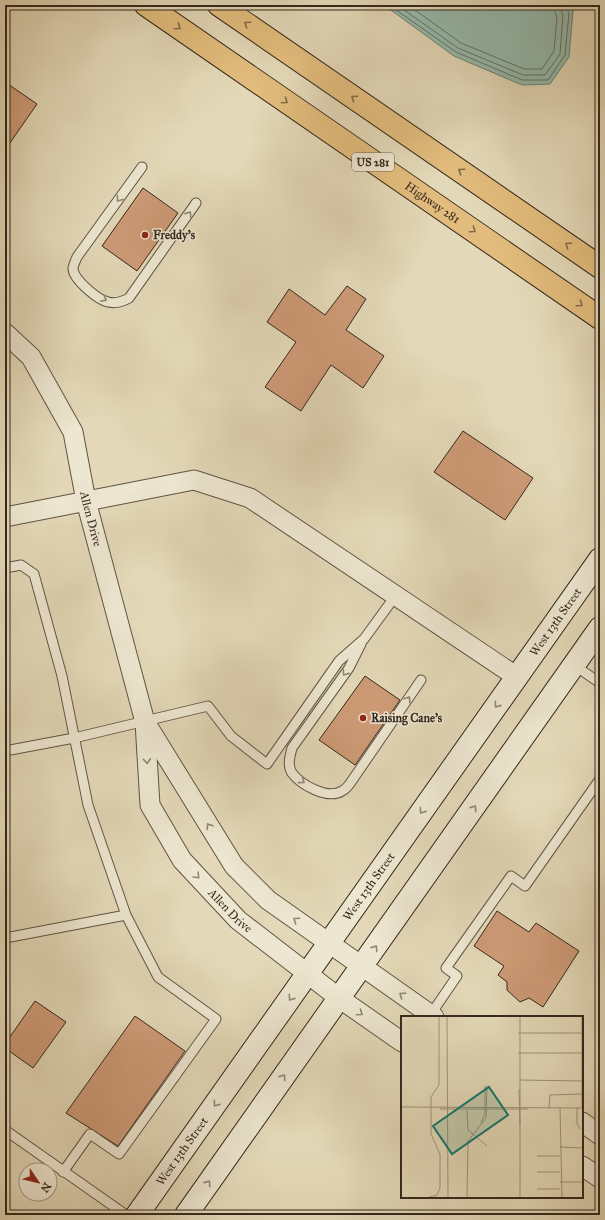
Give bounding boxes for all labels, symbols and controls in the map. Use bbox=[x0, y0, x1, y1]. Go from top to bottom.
one-way arrow bbox=[244, 21, 251, 29]
one-way arrow bbox=[174, 22, 181, 30]
one-way arrow bbox=[351, 95, 358, 103]
one-way arrow bbox=[281, 96, 288, 104]
road number: US 281 bbox=[352, 153, 394, 171]
one-way arrow bbox=[458, 168, 465, 176]
street label: Highway 281 bbox=[402, 179, 463, 227]
one-way arrow bbox=[117, 194, 124, 201]
one-way arrow bbox=[184, 211, 191, 218]
one-way arrow bbox=[469, 225, 476, 233]
place label: Freddy's bbox=[153, 228, 196, 243]
marker: Freddy's bbox=[140, 230, 150, 240]
one-way arrow bbox=[565, 242, 572, 250]
one-way arrow bbox=[100, 294, 108, 302]
one-way arrow bbox=[576, 299, 583, 307]
street label: Allen Drive bbox=[77, 489, 105, 548]
street label: West 13th Street bbox=[527, 584, 585, 659]
one-way arrow bbox=[343, 669, 350, 676]
one-way arrow bbox=[403, 696, 410, 703]
one-way arrow bbox=[494, 701, 502, 708]
place label: Raising Cane's bbox=[371, 711, 443, 726]
marker: Raising Cane's bbox=[358, 713, 368, 723]
one-way arrow bbox=[143, 758, 152, 764]
one-way arrow bbox=[298, 776, 305, 784]
one-way arrow bbox=[469, 805, 476, 812]
one-way arrow bbox=[420, 807, 427, 814]
one-way arrow bbox=[206, 823, 213, 830]
street label: West 13th Street bbox=[340, 849, 398, 923]
one-way arrow bbox=[192, 871, 199, 879]
street label: Allen Drive bbox=[205, 885, 255, 935]
one-way arrow bbox=[293, 917, 300, 925]
one-way arrow bbox=[370, 945, 378, 952]
one-way arrow bbox=[400, 992, 407, 999]
one-way arrow bbox=[289, 993, 296, 1000]
one-way arrow bbox=[356, 1008, 363, 1015]
inset map bbox=[401, 1016, 583, 1198]
one-way arrow bbox=[278, 1074, 286, 1081]
one-way arrow bbox=[213, 1100, 221, 1107]
street label: West 13th Street bbox=[153, 1114, 211, 1188]
north arrow bbox=[18, 1162, 58, 1202]
text: N bbox=[37, 1180, 54, 1196]
one-way arrow bbox=[203, 1180, 211, 1187]

